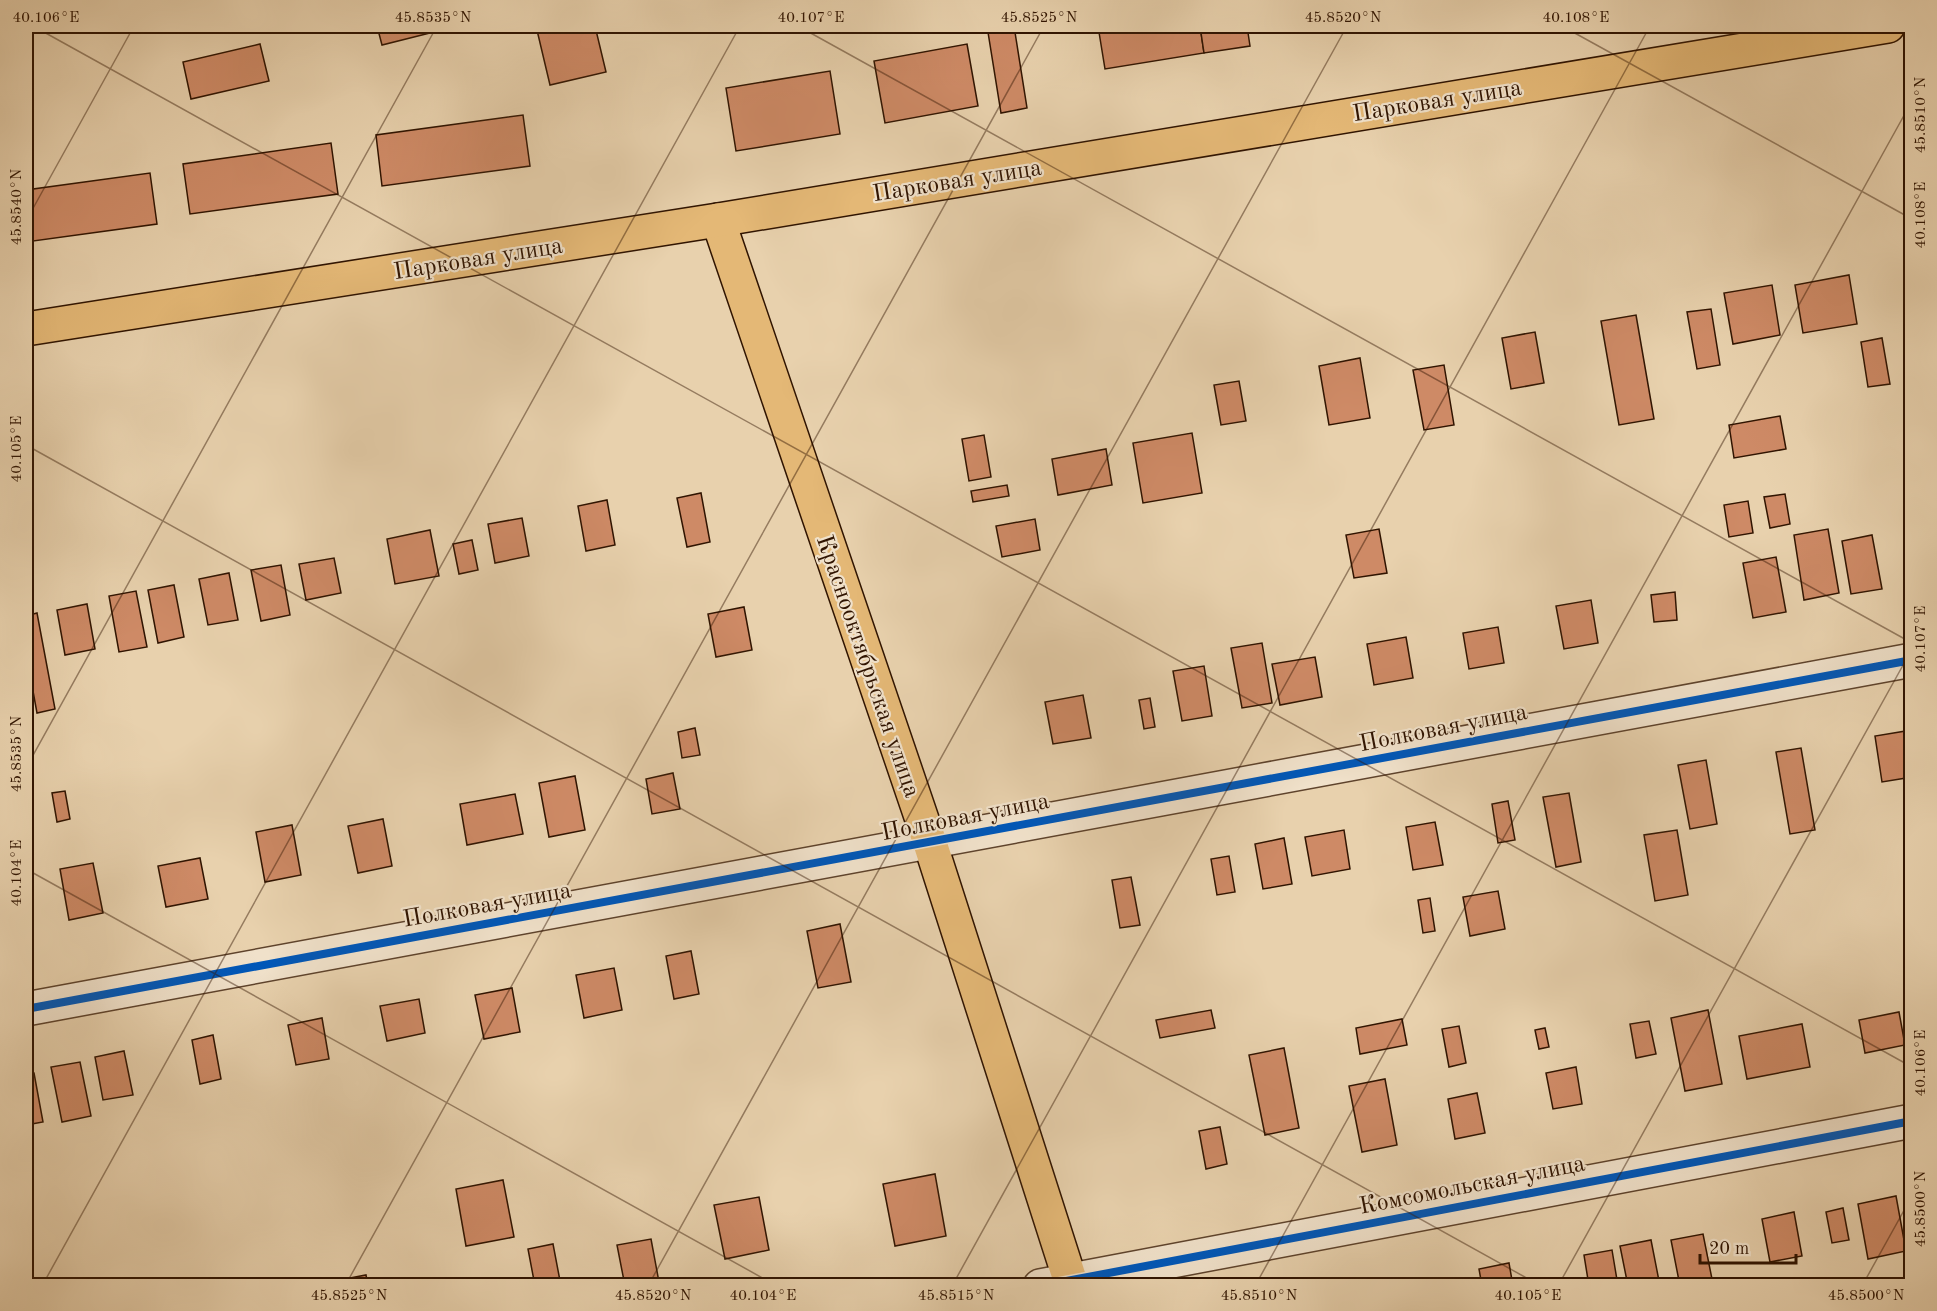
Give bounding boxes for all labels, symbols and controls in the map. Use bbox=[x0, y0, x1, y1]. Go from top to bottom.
text: 40.106°E bbox=[13, 11, 79, 26]
text: 45.8535°N bbox=[395, 11, 472, 26]
text: 40.107°E bbox=[778, 11, 844, 26]
text: 45.8525°N bbox=[1001, 11, 1078, 26]
text: 45.8520°N bbox=[1305, 11, 1382, 26]
text: 40.108°E bbox=[1543, 11, 1609, 26]
text: 45.8510°N bbox=[1914, 76, 1929, 153]
street label: Парковая улица bbox=[1351, 77, 1524, 127]
street label: Парковая улица bbox=[871, 157, 1044, 207]
text: 45.8540°N bbox=[10, 168, 25, 245]
text: 40.108°E bbox=[1914, 182, 1929, 248]
street label: Парковая улица bbox=[392, 235, 565, 285]
text: 40.105°E bbox=[10, 416, 25, 482]
street label: Краснооктябрьская улица bbox=[811, 532, 923, 801]
text: 40.107°E bbox=[1914, 606, 1929, 672]
street label: Полковая улица bbox=[1357, 701, 1530, 757]
text: 45.8535°N bbox=[10, 715, 25, 792]
street label: Полковая улица bbox=[879, 790, 1052, 846]
text: 40.104°E bbox=[10, 840, 25, 906]
street label: Полковая улица bbox=[401, 879, 574, 933]
text: 40.106°E bbox=[1914, 1030, 1929, 1096]
street label: Комсомольская улица bbox=[1357, 1152, 1587, 1220]
text: 45.8500°N bbox=[1914, 1170, 1929, 1247]
scale bar bbox=[1700, 1227, 1796, 1265]
text: 20 m bbox=[1709, 1240, 1749, 1258]
text: 45.8525°N bbox=[311, 1289, 388, 1304]
text: 45.8520°N bbox=[615, 1289, 692, 1304]
text: 40.104°E bbox=[730, 1289, 796, 1304]
text: 45.8515°N bbox=[918, 1289, 995, 1304]
text: 45.8510°N bbox=[1221, 1289, 1298, 1304]
text: 40.105°E bbox=[1495, 1289, 1561, 1304]
text: 45.8500°N bbox=[1828, 1289, 1905, 1304]

